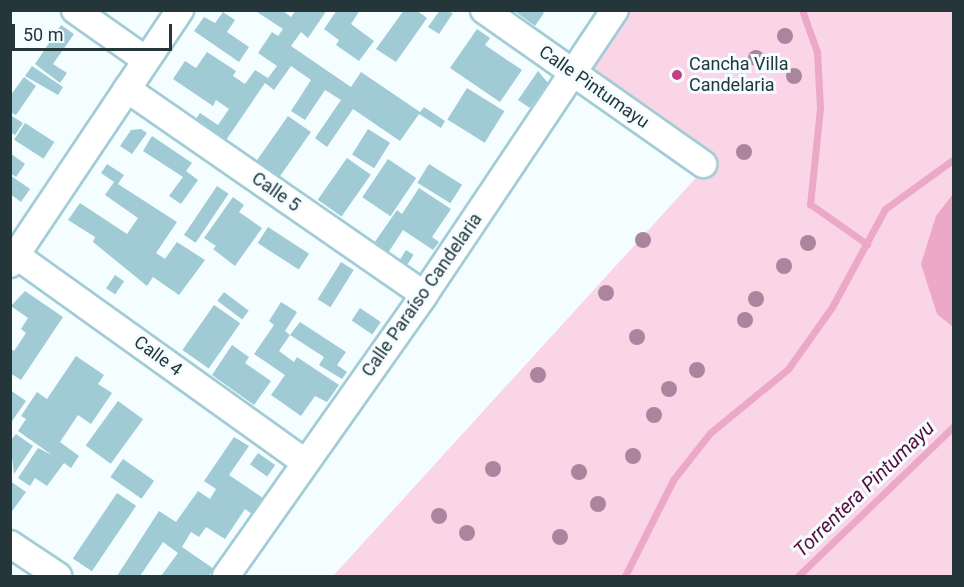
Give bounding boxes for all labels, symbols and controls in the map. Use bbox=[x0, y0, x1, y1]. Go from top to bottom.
scale bar bbox=[15, 12, 176, 50]
text: 50 m bbox=[23, 24, 63, 45]
street label: Calle Pintumayu bbox=[535, 41, 653, 133]
place label: Cancha Villa Candelaria bbox=[689, 54, 788, 97]
marker: Cancha Villa Candelaria bbox=[670, 68, 684, 82]
street label: Calle 5 bbox=[248, 168, 304, 216]
street label: Calle Paraíso Candelaria bbox=[357, 209, 487, 381]
street label: Calle 4 bbox=[130, 331, 186, 381]
water label: Torrentera Pintumayu bbox=[789, 416, 939, 562]

